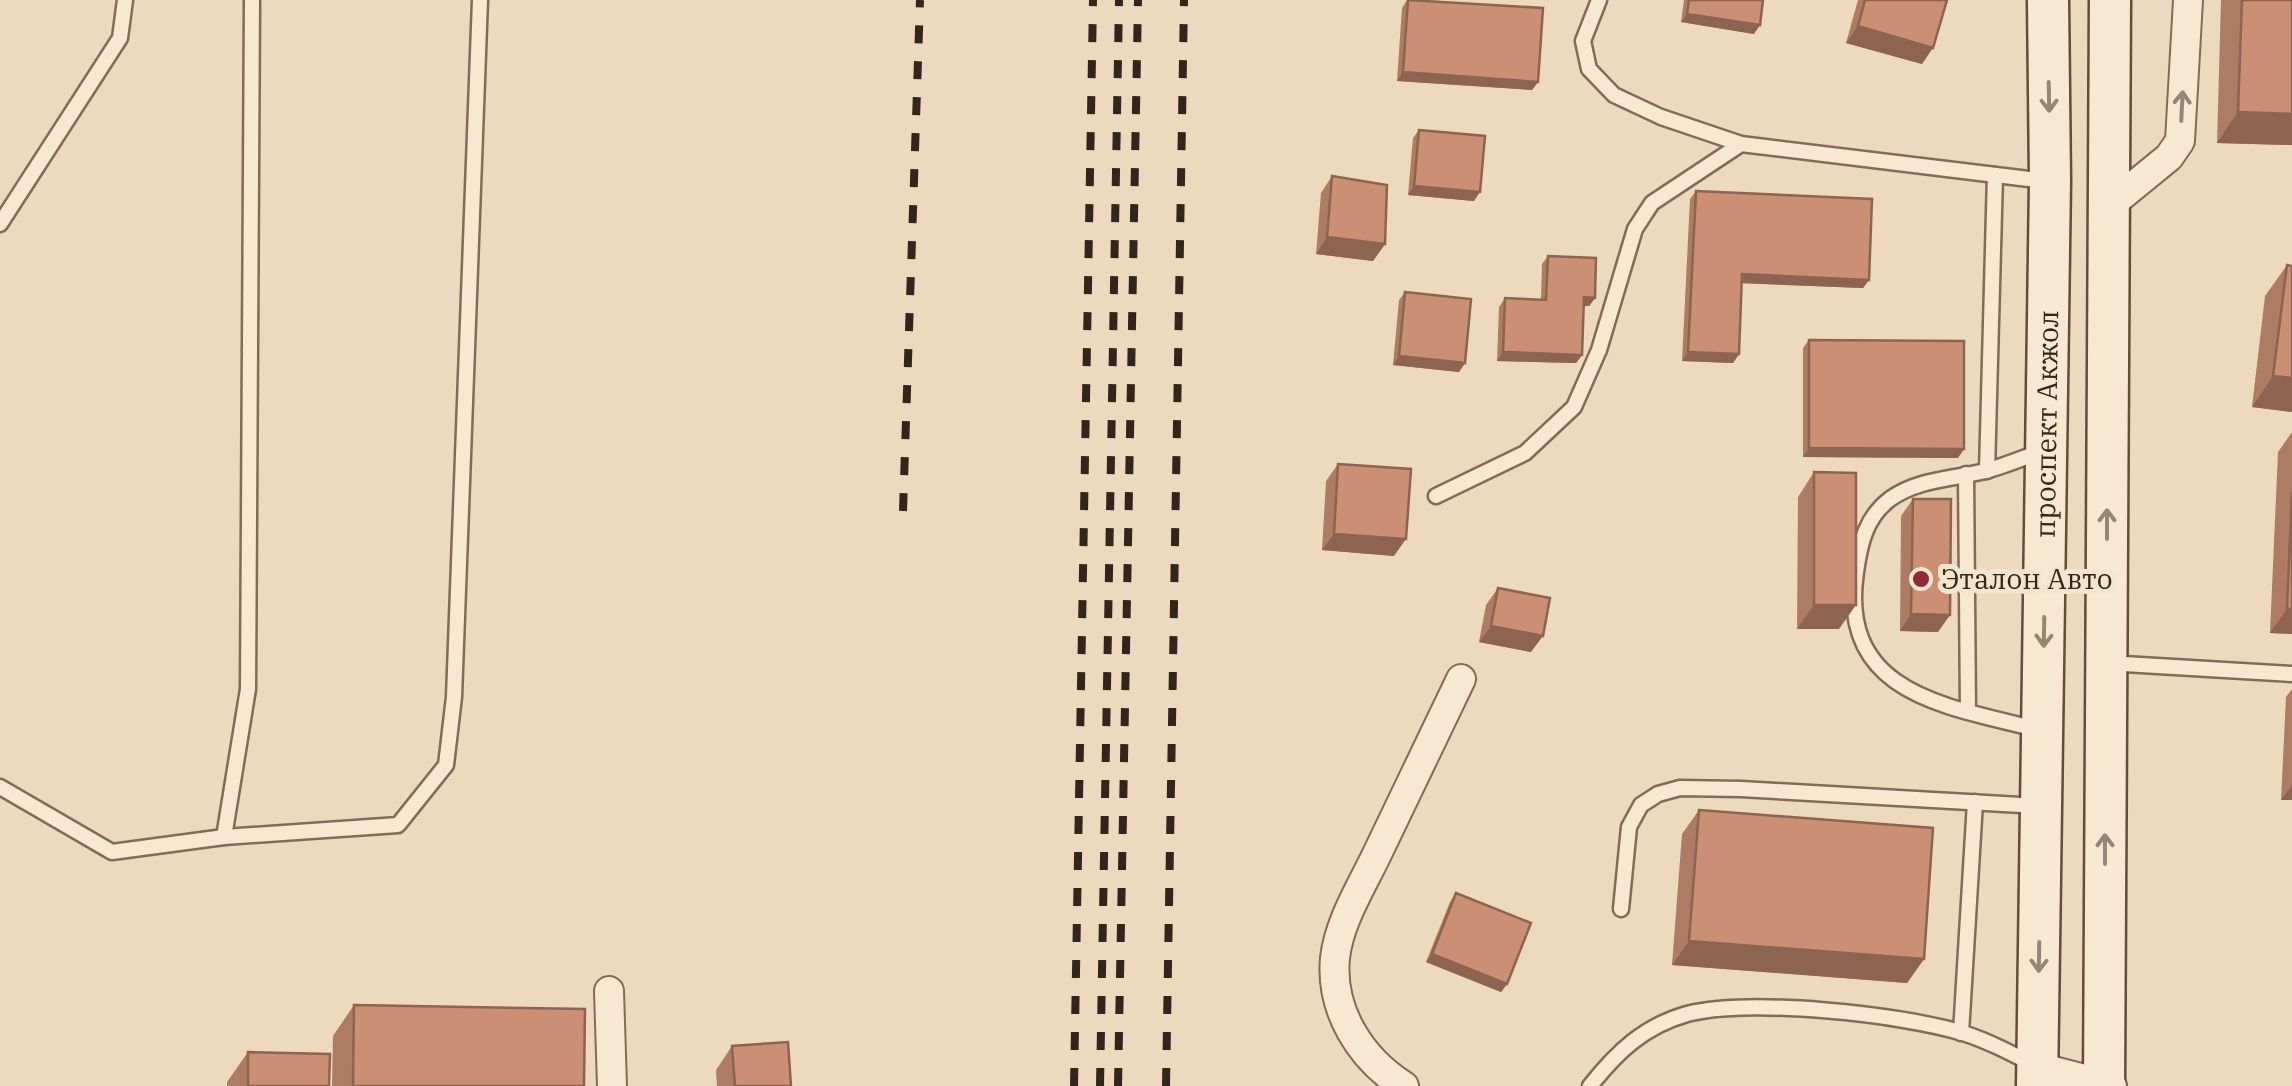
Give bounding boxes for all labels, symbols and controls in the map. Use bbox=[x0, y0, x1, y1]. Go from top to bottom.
one-way arrow bbox=[2040, 81, 2059, 113]
one-way arrow bbox=[2173, 90, 2192, 123]
street label: проспект Акжол bbox=[2026, 310, 2066, 538]
one-way arrow bbox=[2098, 508, 2116, 540]
place label: Эталон Авто bbox=[1941, 560, 2112, 597]
marker: Эталон Авто bbox=[1910, 568, 1932, 590]
one-way arrow bbox=[2034, 616, 2053, 648]
one-way arrow bbox=[2096, 833, 2115, 865]
one-way arrow bbox=[2030, 941, 2049, 973]

